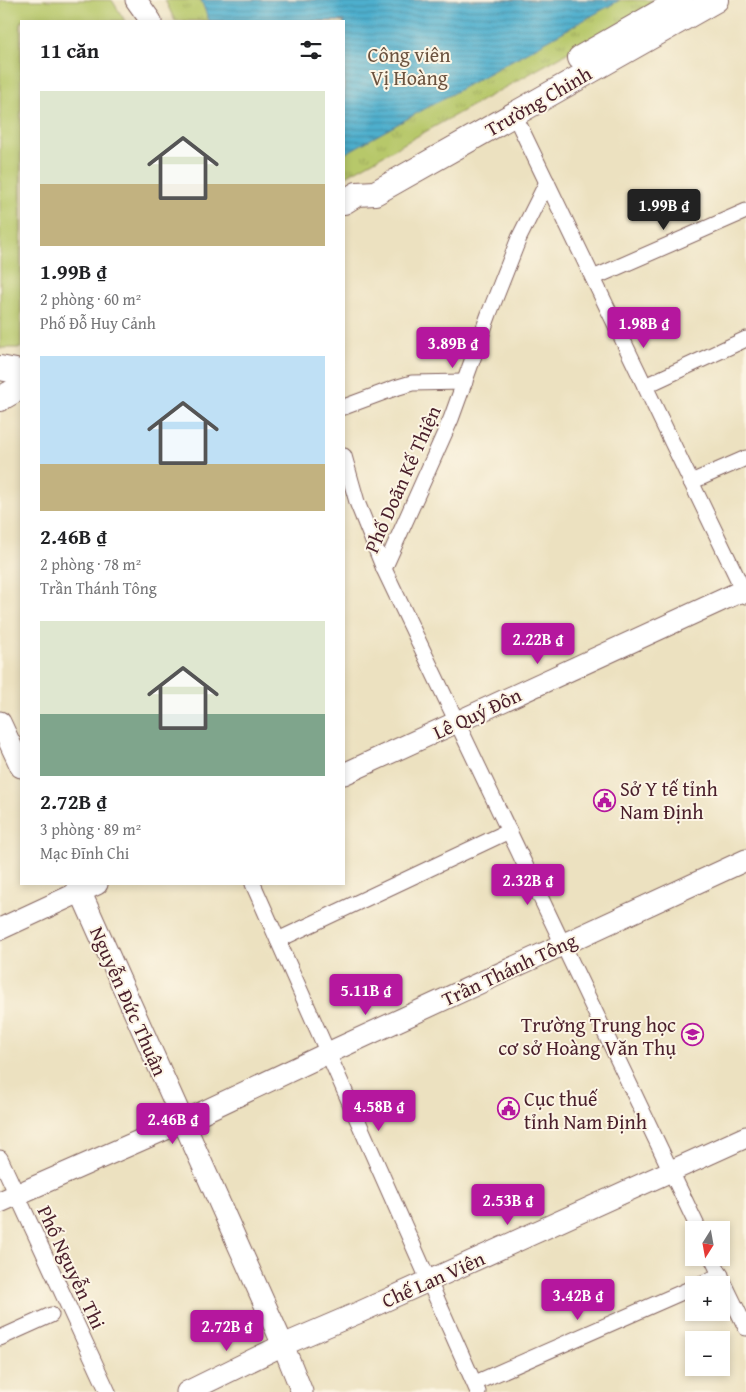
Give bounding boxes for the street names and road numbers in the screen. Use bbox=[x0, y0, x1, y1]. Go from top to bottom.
street label: Trường Chinh bbox=[479, 59, 597, 143]
street label: Phố Doãn Kế Thiện bbox=[357, 401, 447, 557]
street label: Lê Quý Đôn bbox=[428, 680, 526, 746]
street label: Nguyễn Đức Thuận bbox=[83, 922, 175, 1080]
street label: Trần Thánh Tông bbox=[437, 925, 581, 1013]
street label: Phố Nguyễn Thi bbox=[31, 1200, 114, 1334]
street label: Chế Lan Viên bbox=[377, 1243, 489, 1315]

